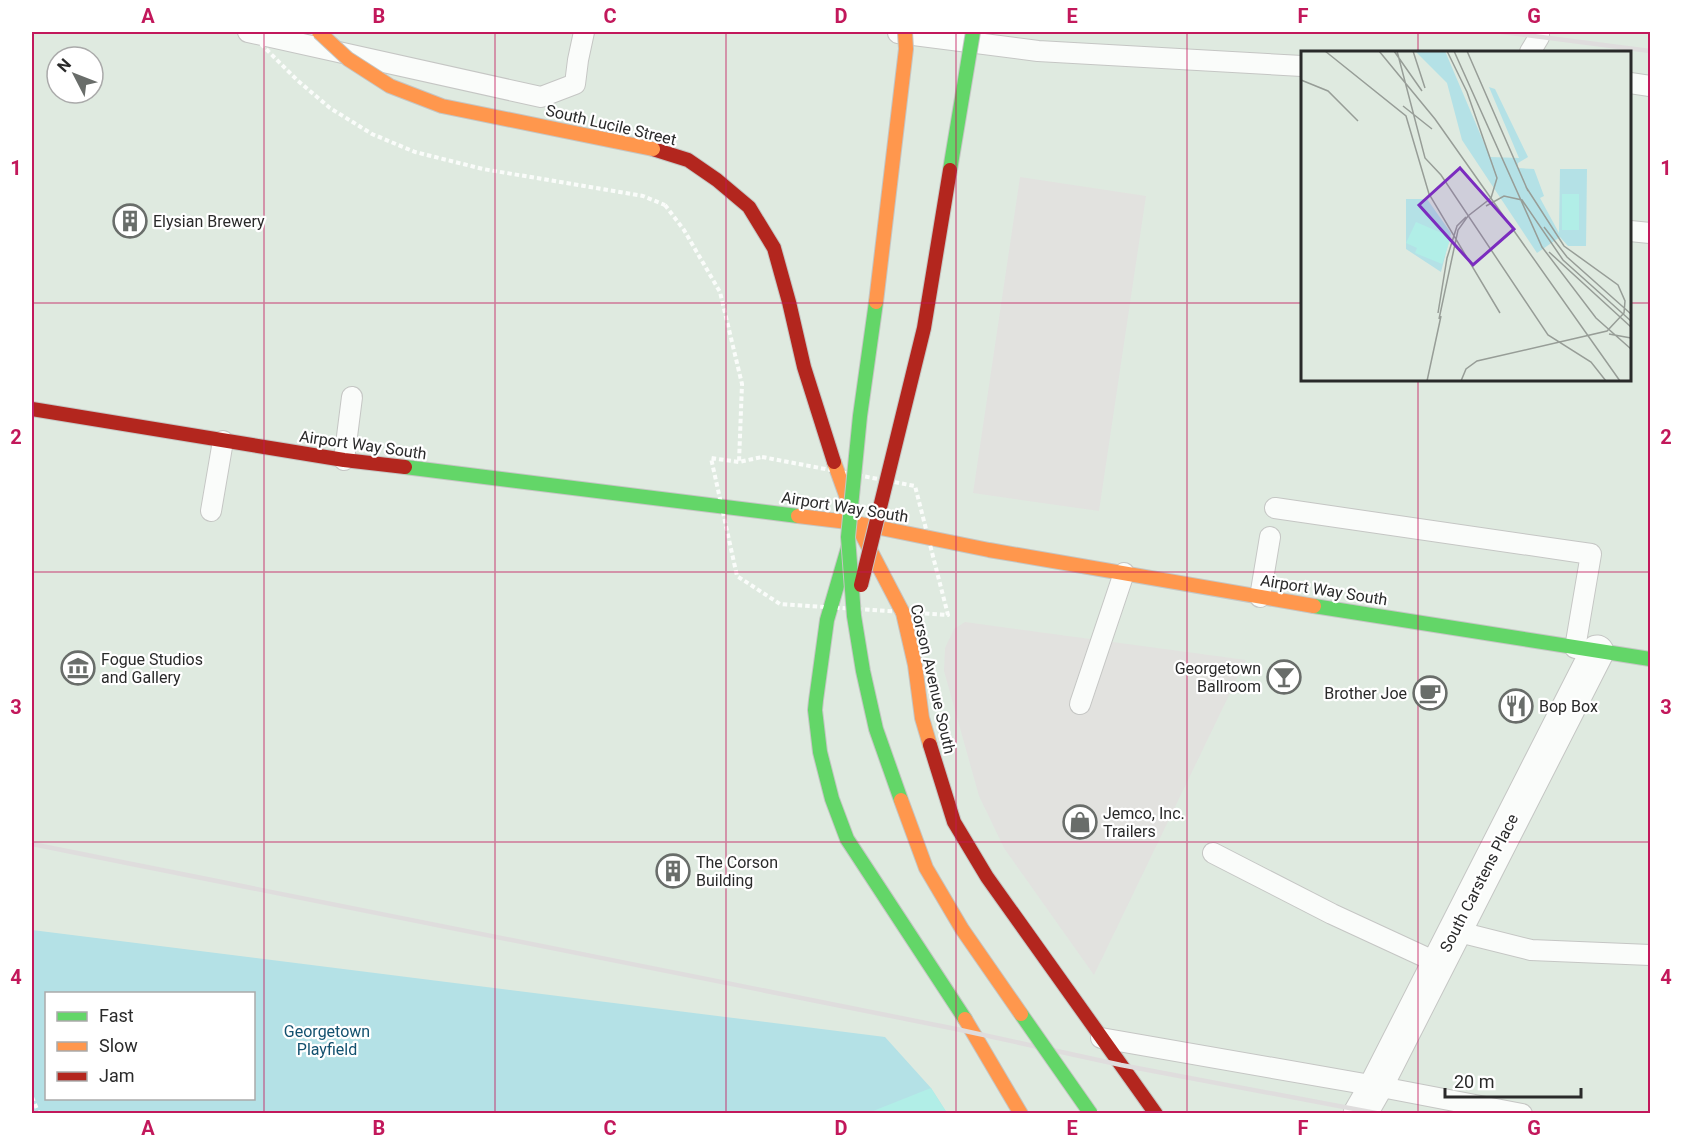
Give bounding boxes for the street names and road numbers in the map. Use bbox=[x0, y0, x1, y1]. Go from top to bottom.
street label: South Lucile Street bbox=[544, 101, 678, 149]
street label: Airport Way South bbox=[298, 427, 428, 463]
street label: Airport Way South bbox=[780, 488, 910, 526]
street label: Airport Way South bbox=[1259, 571, 1389, 609]
street label: Corson Avenue South bbox=[907, 602, 959, 756]
street label: South Carstens Place bbox=[1436, 811, 1522, 955]

